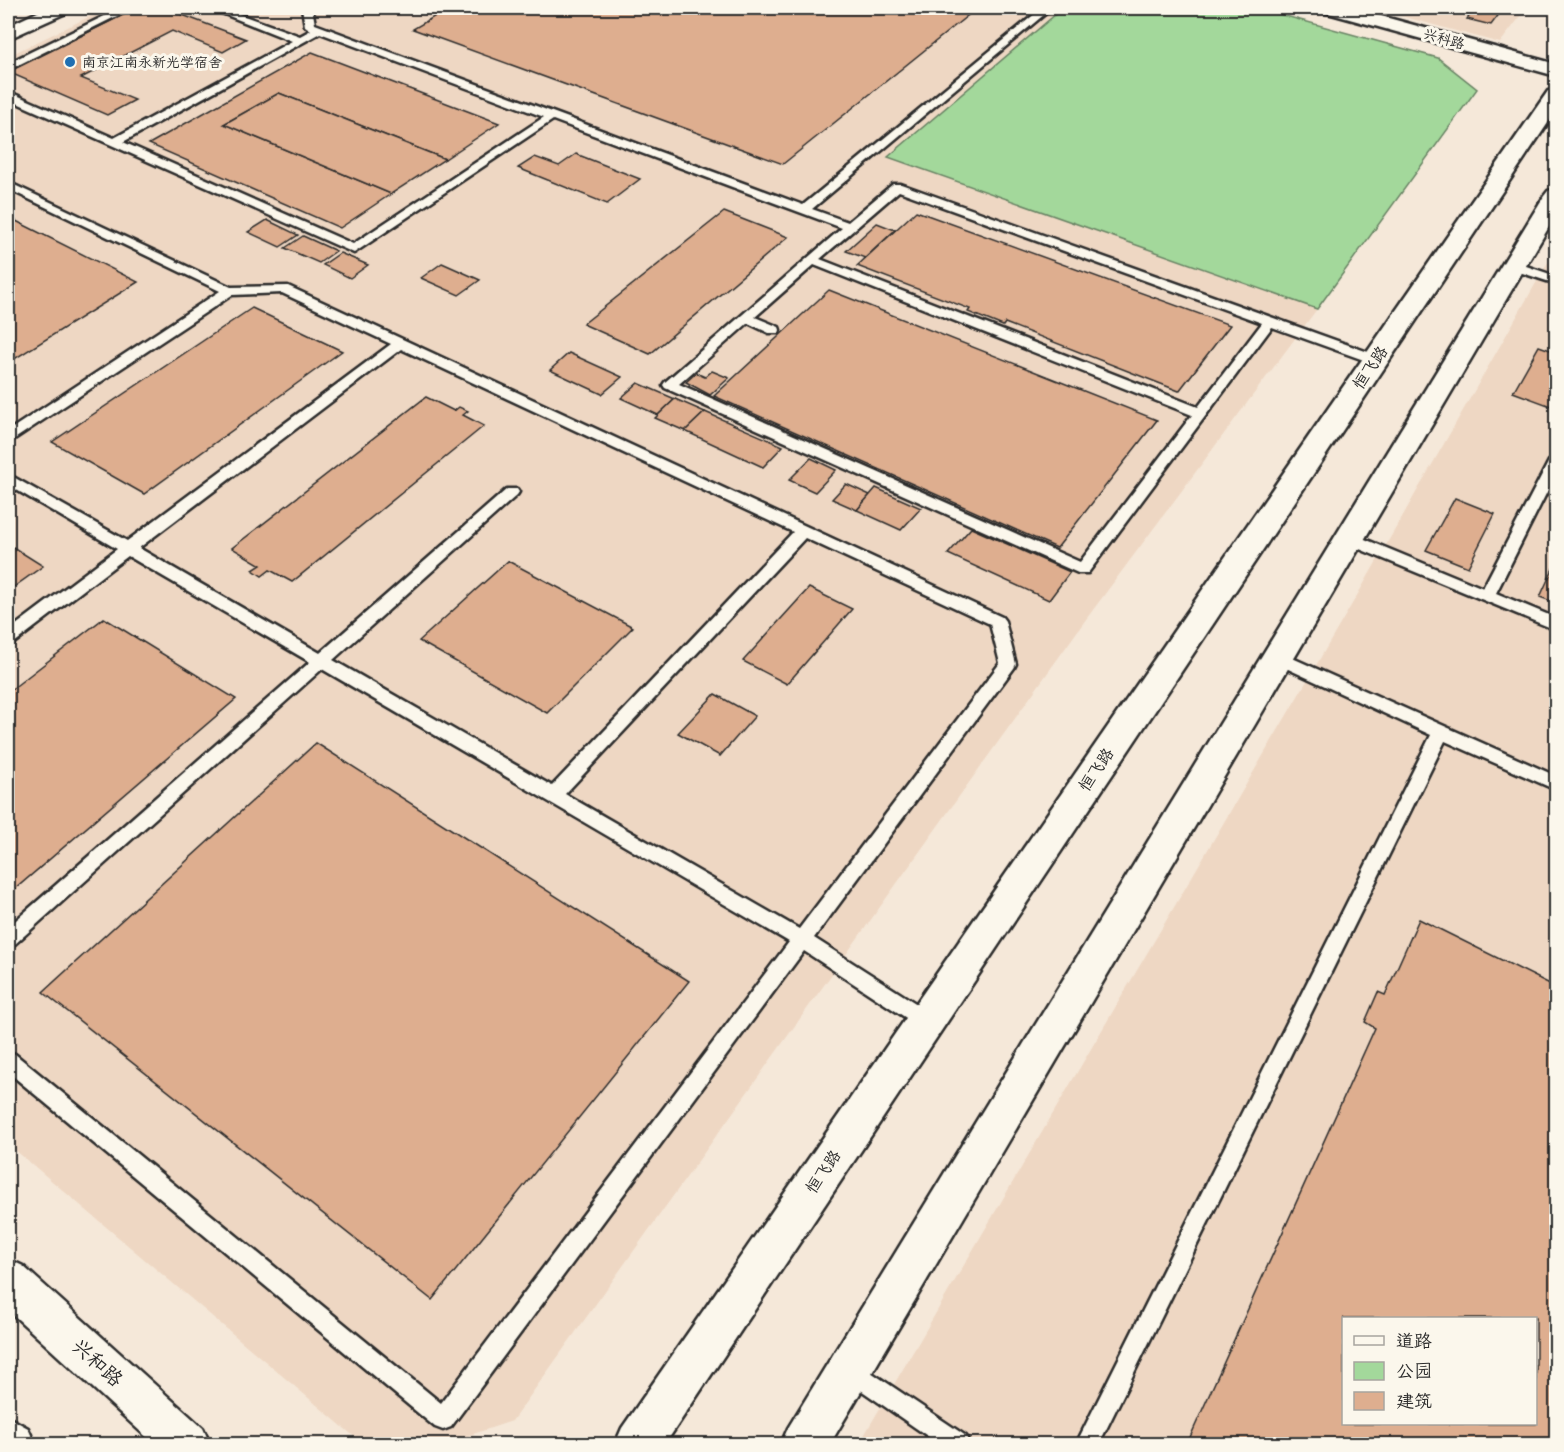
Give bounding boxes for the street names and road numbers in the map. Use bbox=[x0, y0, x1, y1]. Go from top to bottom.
street label: 兴科路 bbox=[1421, 25, 1467, 53]
street label: 恒飞路 bbox=[1350, 343, 1392, 393]
street label: 恒飞路 bbox=[1076, 745, 1118, 795]
street label: 恒飞路 bbox=[803, 1147, 845, 1197]
street label: 兴和路 bbox=[67, 1334, 128, 1393]

